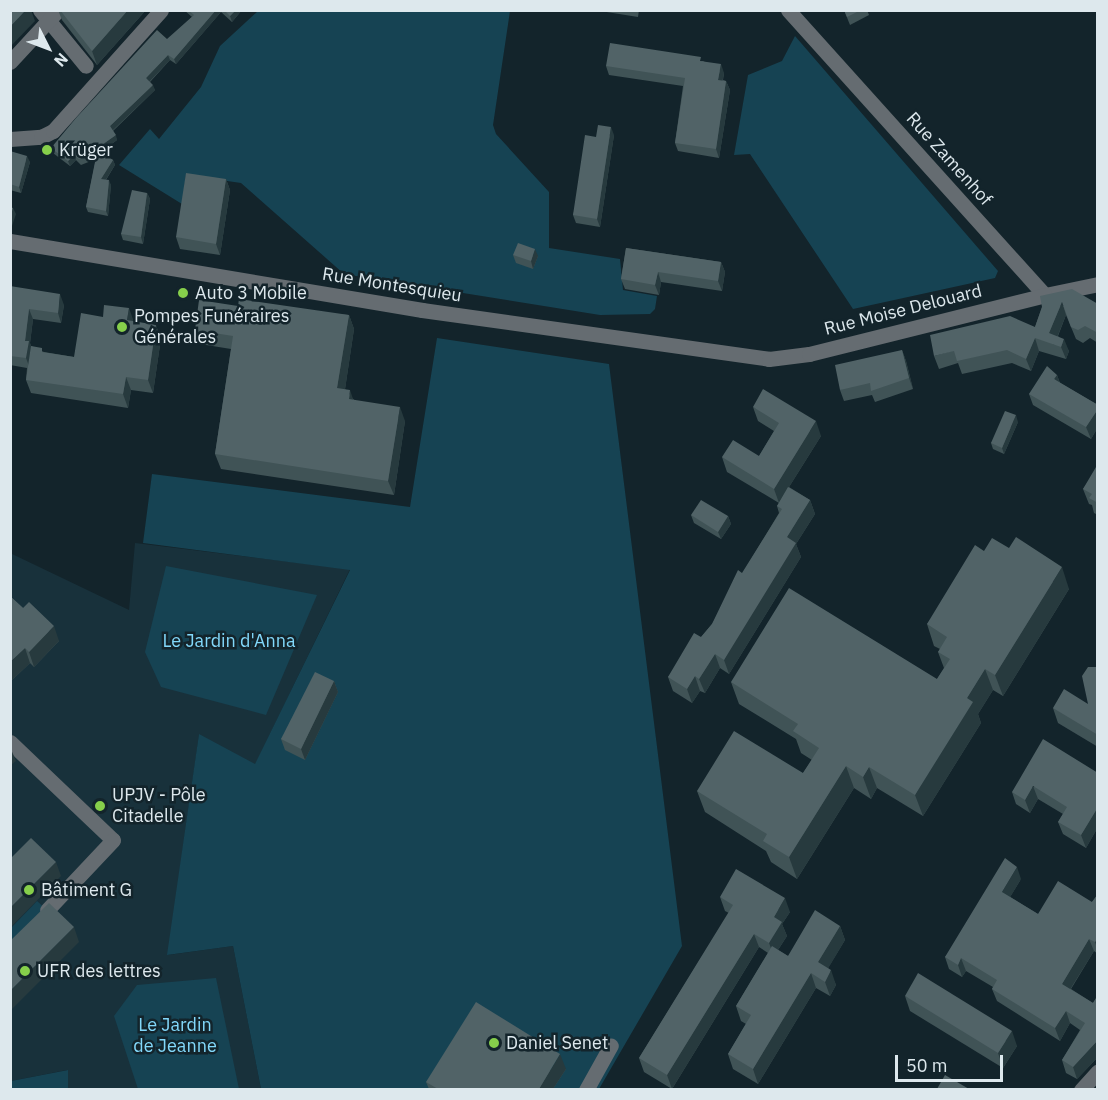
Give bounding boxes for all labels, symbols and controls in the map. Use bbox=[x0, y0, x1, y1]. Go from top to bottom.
north arrow bbox=[18, 18, 78, 78]
text: N bbox=[50, 49, 73, 71]
street label: Rue Zamenhof bbox=[902, 108, 996, 210]
place label: Krüger bbox=[59, 139, 113, 161]
marker: Krüger bbox=[40, 143, 54, 157]
street label: Rue Montesquieu bbox=[321, 263, 463, 307]
street label: Rue Moise Delouard bbox=[822, 280, 984, 340]
place label: Auto 3 Mobile bbox=[195, 282, 307, 304]
marker: Auto 3 Mobile bbox=[176, 286, 190, 300]
place label: Pompes Funéraires Générales bbox=[134, 306, 289, 348]
marker: Pompes Funéraires Générales bbox=[115, 320, 129, 334]
park label: Le Jardin d'Anna bbox=[162, 630, 296, 652]
place label: UPJV - Pôle Citadelle bbox=[112, 785, 206, 828]
marker: UPJV - Pôle Citadelle bbox=[93, 799, 107, 813]
place label: Bâtiment G bbox=[41, 879, 132, 901]
marker: Bâtiment G bbox=[22, 883, 36, 897]
place label: UFR des lettres bbox=[37, 960, 161, 982]
marker: UFR des lettres bbox=[18, 964, 32, 978]
park label: Le Jardin de Jeanne bbox=[133, 1015, 217, 1058]
place label: Daniel Senet bbox=[506, 1032, 608, 1054]
marker: Daniel Senet bbox=[487, 1036, 501, 1050]
scale bar bbox=[898, 1043, 1006, 1081]
text: 50 m bbox=[906, 1054, 948, 1077]

